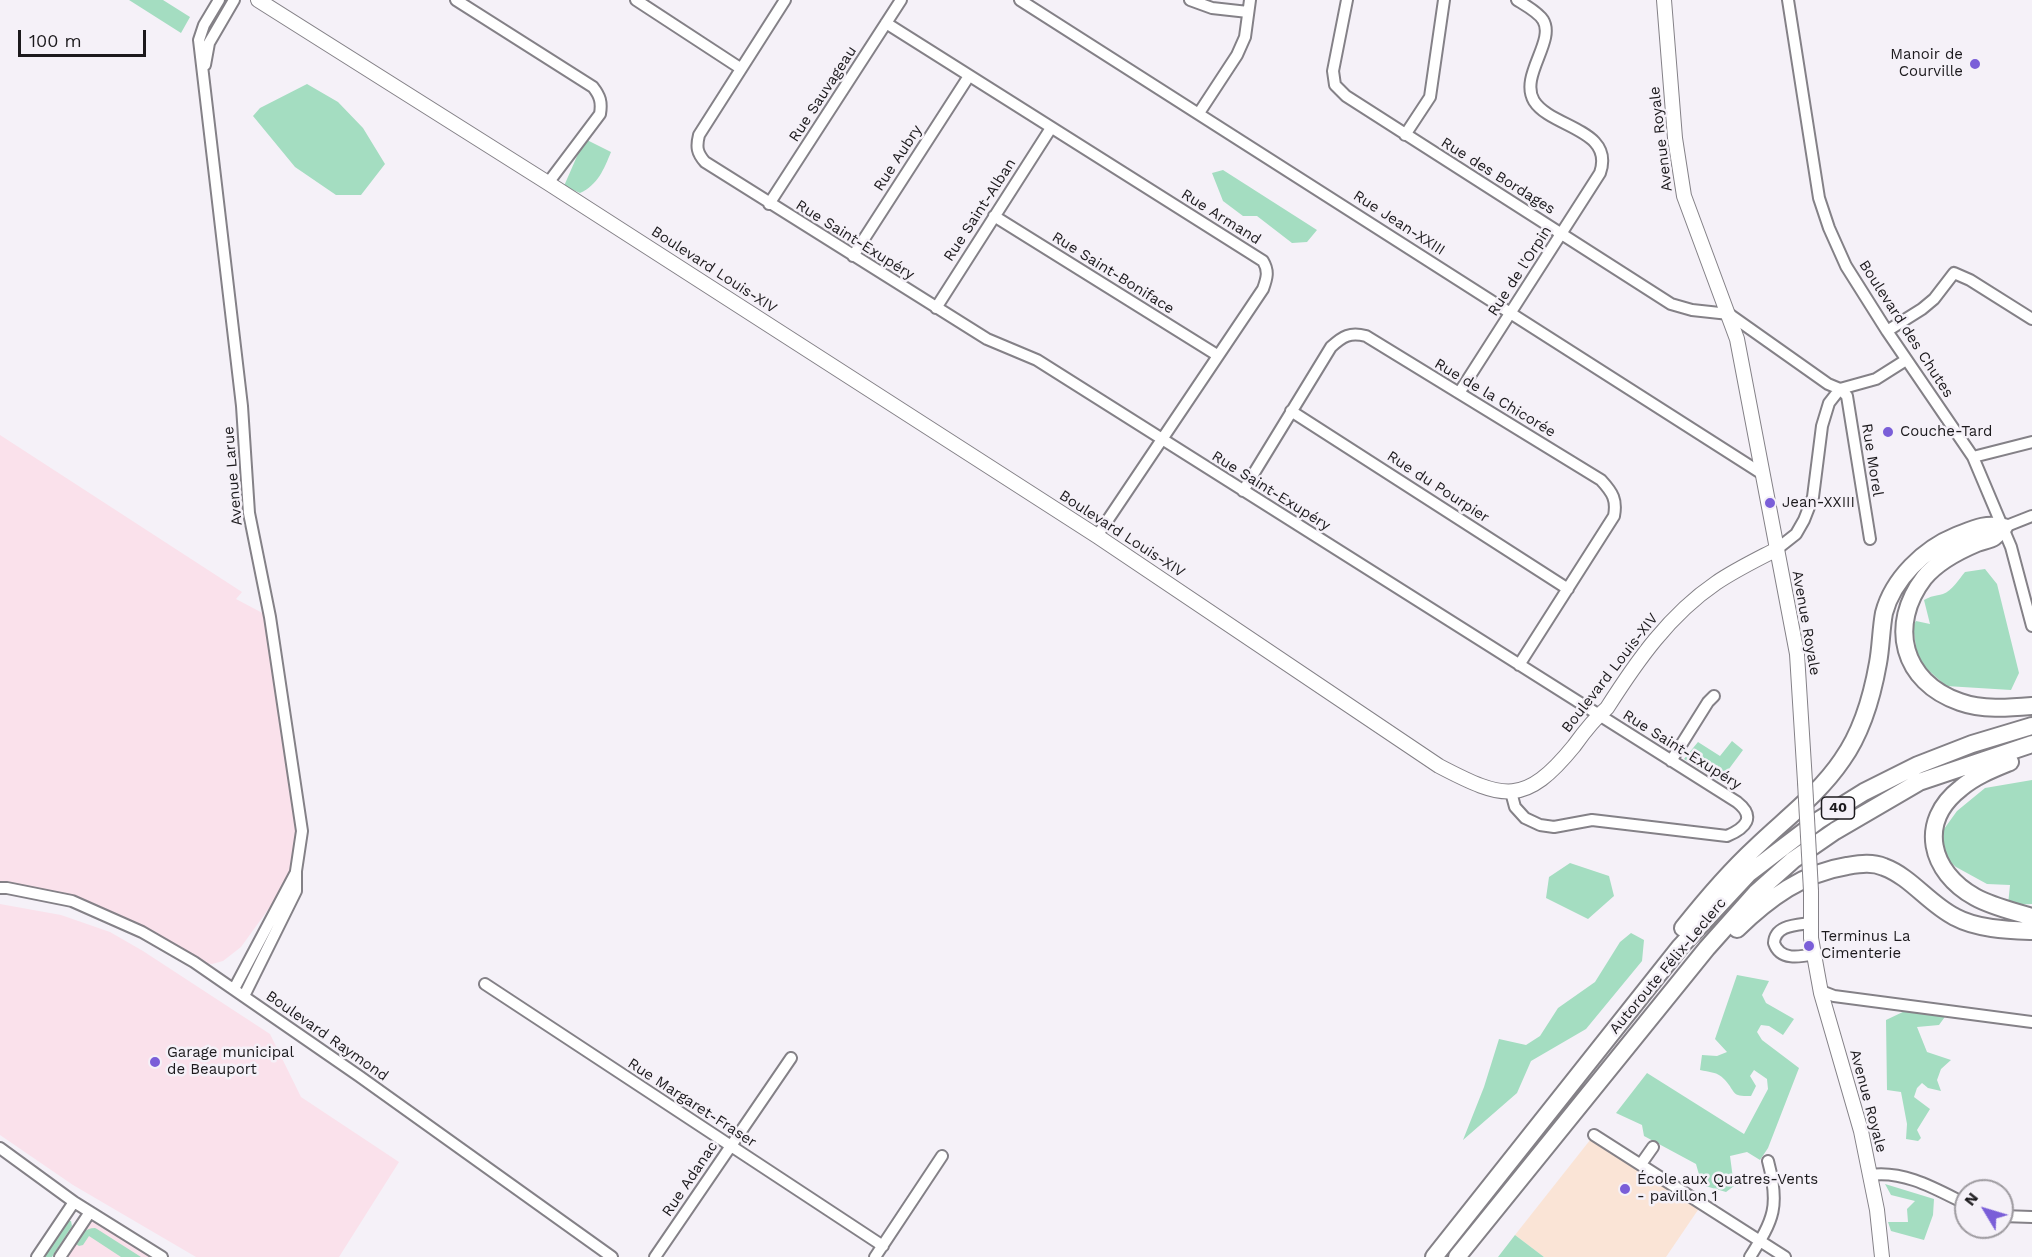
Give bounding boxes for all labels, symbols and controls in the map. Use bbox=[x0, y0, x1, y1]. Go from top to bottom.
scale bar bbox=[21, 18, 148, 56]
text: 100 m bbox=[29, 30, 82, 51]
street label: Rue Sauvageau bbox=[785, 43, 861, 145]
place label: Manoir de Courville bbox=[1890, 46, 1963, 81]
marker: Manoir de Courville bbox=[1968, 57, 1982, 71]
street label: Avenue Royale bbox=[1646, 85, 1676, 193]
street label: Rue Aubry bbox=[870, 122, 926, 194]
street label: Rue des Bordages bbox=[1438, 134, 1558, 218]
street label: Rue Saint-Alban bbox=[940, 155, 1020, 265]
street label: Rue Armand bbox=[1178, 185, 1264, 249]
street label: Rue Jean-XXIII bbox=[1350, 187, 1448, 259]
street label: Rue Saint-Exupéry bbox=[792, 196, 918, 284]
street label: Boulevard Louis-XIV bbox=[648, 223, 780, 317]
street label: Rue de l'Orpin bbox=[1484, 223, 1556, 319]
street label: Rue Saint-Boniface bbox=[1049, 228, 1177, 318]
street label: Boulevard des Chutes bbox=[1855, 257, 1957, 401]
street label: Rue de la Chicorée bbox=[1431, 355, 1559, 441]
street label: Rue Morel bbox=[1857, 422, 1887, 498]
place label: Couche-Tard bbox=[1900, 423, 1992, 441]
marker: Couche-Tard bbox=[1881, 425, 1895, 439]
street label: Avenue Larue bbox=[220, 426, 246, 526]
street label: Rue Saint-Exupéry bbox=[1208, 447, 1334, 535]
street label: Rue du Pourpier bbox=[1384, 447, 1492, 527]
street label: Boulevard Louis-XIV bbox=[1056, 487, 1188, 581]
place label: Jean-XXIII bbox=[1782, 494, 1855, 512]
marker: Jean-XXIII bbox=[1763, 496, 1777, 510]
street label: Avenue Royale bbox=[1788, 569, 1824, 677]
street label: Boulevard Louis-XIV bbox=[1558, 610, 1662, 736]
street label: Rue Saint-Exupéry bbox=[1619, 706, 1745, 794]
road number: 40 bbox=[1822, 797, 1854, 819]
street label: Autoroute Félix-Leclerc bbox=[1606, 894, 1730, 1038]
place label: Terminus La Cimenterie bbox=[1821, 928, 1910, 963]
marker: Terminus La Cimenterie bbox=[1802, 939, 1816, 953]
street label: Boulevard Raymond bbox=[262, 987, 392, 1085]
place label: Garage municipal de Beauport bbox=[167, 1044, 294, 1079]
street label: Avenue Royale bbox=[1846, 1048, 1890, 1154]
marker: Garage municipal de Beauport bbox=[148, 1055, 162, 1069]
street label: Rue Margaret-Fraser bbox=[624, 1055, 760, 1151]
street label: Rue Adanac bbox=[658, 1138, 722, 1220]
place label: École aux Quatres-Vents - pavillon 1 bbox=[1637, 1171, 1818, 1206]
north arrow bbox=[1954, 1179, 2014, 1239]
marker: École aux Quatres-Vents - pavillon 1 bbox=[1618, 1182, 1632, 1196]
text: N bbox=[1960, 1188, 1982, 1209]

